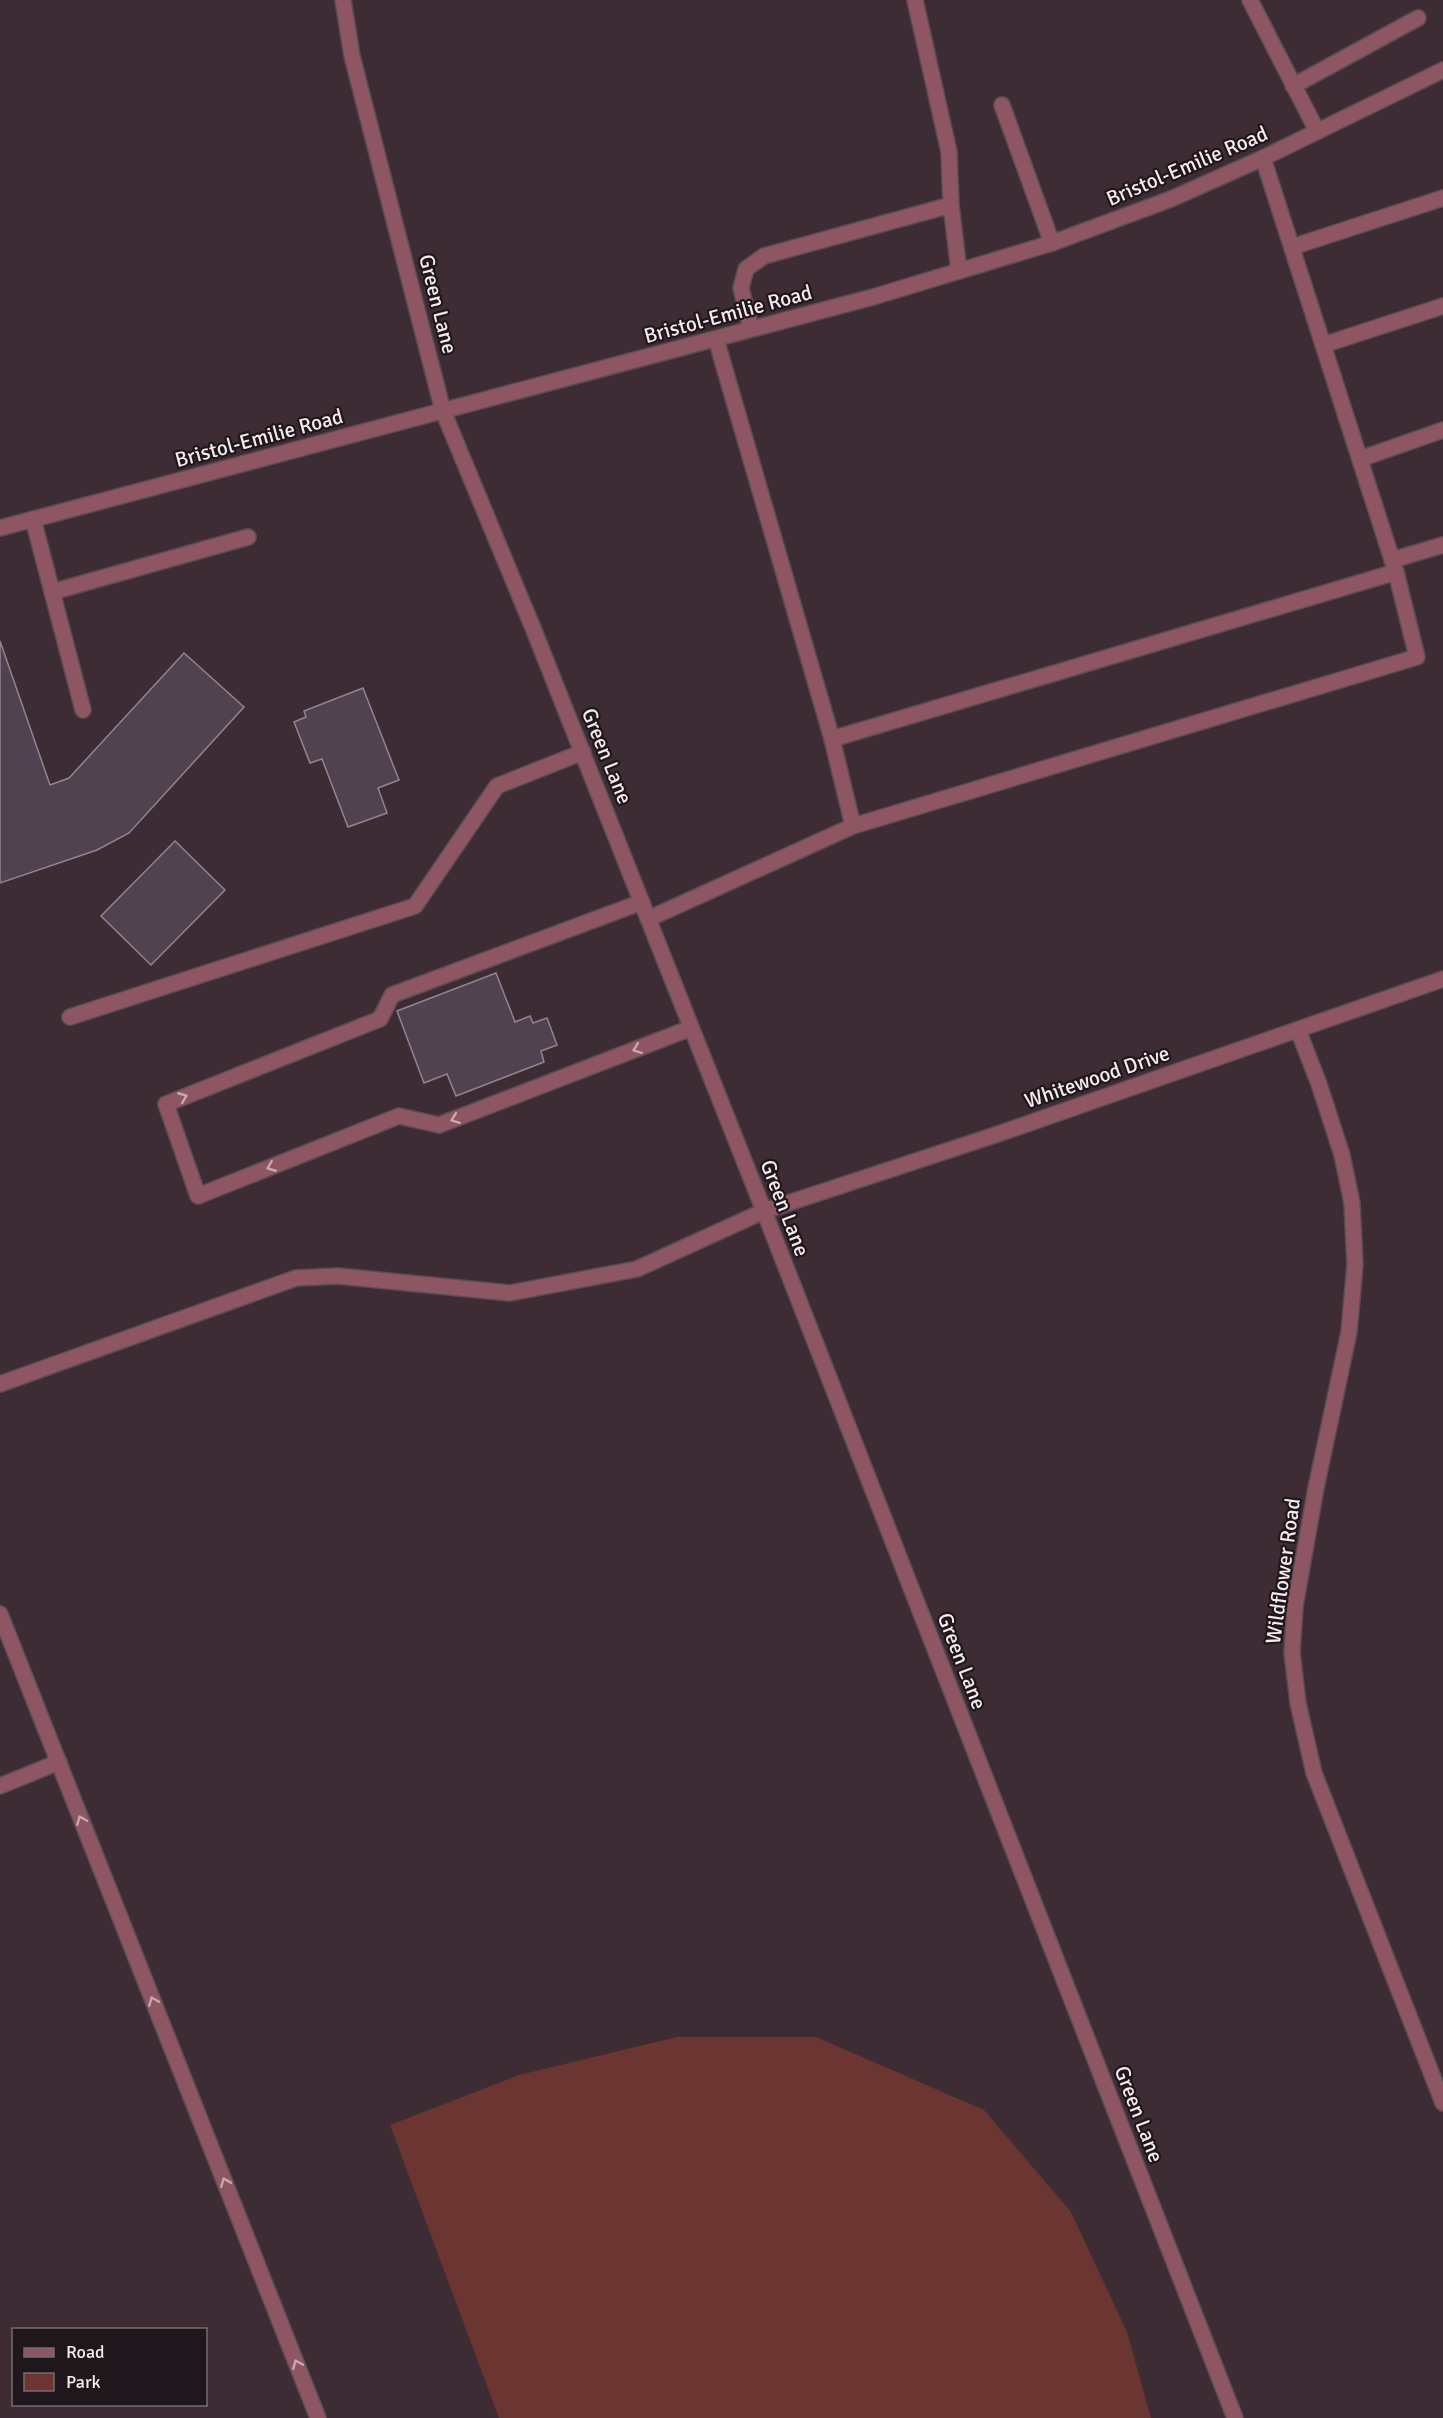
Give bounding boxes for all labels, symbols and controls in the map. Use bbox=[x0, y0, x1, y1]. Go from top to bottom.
street label: Bristol-Emilie Road bbox=[1102, 120, 1272, 212]
street label: Green Lane bbox=[413, 252, 463, 356]
street label: Bristol-Emilie Road bbox=[641, 279, 815, 349]
street label: Bristol-Emilie Road bbox=[172, 403, 346, 473]
street label: Green Lane bbox=[576, 704, 638, 808]
street label: Whitewood Drive bbox=[1021, 1040, 1173, 1114]
one-way arrow bbox=[632, 1041, 643, 1054]
one-way arrow bbox=[178, 1092, 188, 1105]
one-way arrow bbox=[450, 1112, 461, 1124]
street label: Green Lane bbox=[755, 1156, 815, 1260]
one-way arrow bbox=[267, 1160, 278, 1172]
street label: Wildflower Road bbox=[1260, 1496, 1306, 1646]
street label: Green Lane bbox=[932, 1609, 992, 1713]
one-way arrow bbox=[76, 1815, 89, 1825]
one-way arrow bbox=[148, 1996, 160, 2007]
street label: Green Lane bbox=[1109, 2062, 1169, 2166]
one-way arrow bbox=[220, 2178, 232, 2189]
legend bbox=[12, 2328, 207, 2406]
text: Road bbox=[66, 2341, 105, 2363]
one-way arrow bbox=[292, 2359, 304, 2370]
text: Park bbox=[66, 2371, 101, 2393]

